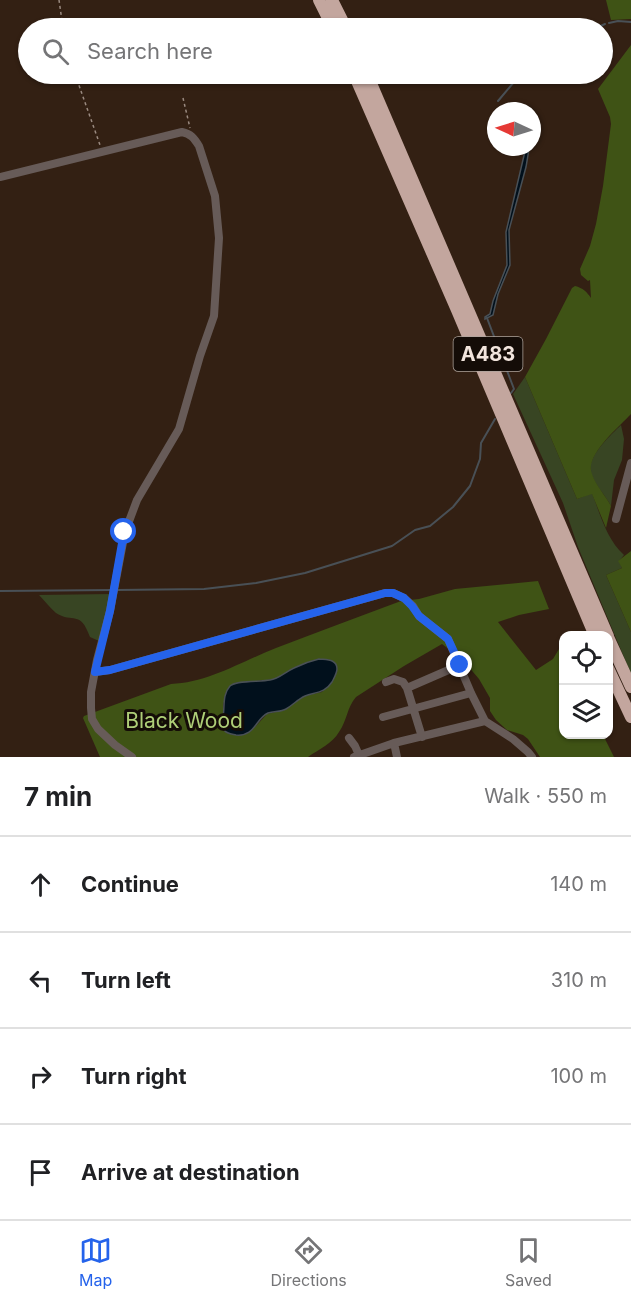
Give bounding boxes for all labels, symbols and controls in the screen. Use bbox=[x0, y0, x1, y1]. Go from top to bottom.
search box bbox=[18, 18, 613, 84]
icon: search bbox=[39, 35, 72, 68]
text: Search here bbox=[87, 38, 213, 64]
north arrow bbox=[487, 102, 541, 156]
road number: A483 bbox=[454, 337, 522, 371]
route start bbox=[110, 518, 136, 544]
map controls bbox=[559, 631, 613, 739]
button: locate bbox=[559, 631, 613, 685]
route end bbox=[446, 651, 472, 677]
button: layers bbox=[559, 685, 613, 739]
park label: Black Wood bbox=[125, 708, 243, 733]
text: 7 min bbox=[24, 781, 92, 812]
text: Walk · 550 m bbox=[484, 784, 607, 808]
icon: ahead bbox=[24, 868, 57, 901]
text: Continue bbox=[81, 871, 179, 897]
text: 140 m bbox=[550, 872, 607, 896]
icon: left bbox=[24, 964, 57, 997]
text: Turn left bbox=[81, 967, 171, 993]
text: 310 m bbox=[551, 968, 607, 992]
icon: right bbox=[24, 1060, 57, 1093]
text: Turn right bbox=[81, 1063, 187, 1089]
text: 100 m bbox=[550, 1064, 607, 1088]
icon: arrive bbox=[24, 1156, 57, 1189]
text: Arrive at destination bbox=[81, 1159, 300, 1185]
tab: Map bbox=[79, 1234, 112, 1290]
tab: Directions bbox=[271, 1234, 347, 1290]
tab: Saved bbox=[505, 1234, 552, 1290]

